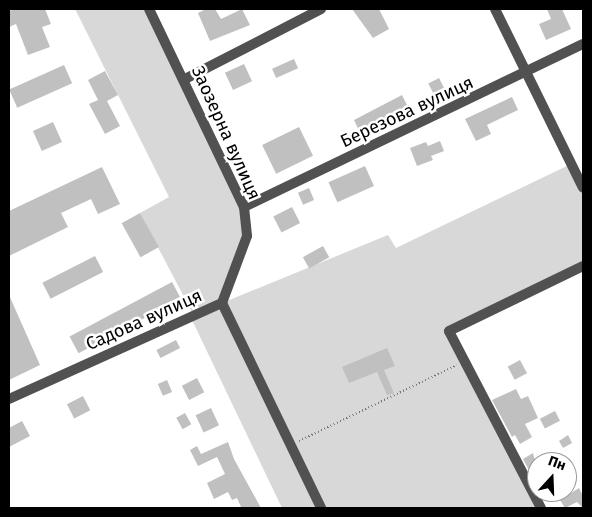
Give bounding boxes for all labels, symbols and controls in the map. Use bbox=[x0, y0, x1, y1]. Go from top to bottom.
street label: Заозерна вулиця bbox=[187, 63, 265, 203]
street label: Березова вулиця bbox=[337, 72, 477, 152]
street label: Садова вулиця bbox=[83, 285, 205, 355]
north arrow bbox=[527, 452, 577, 502]
text: Пн bbox=[546, 452, 568, 474]

